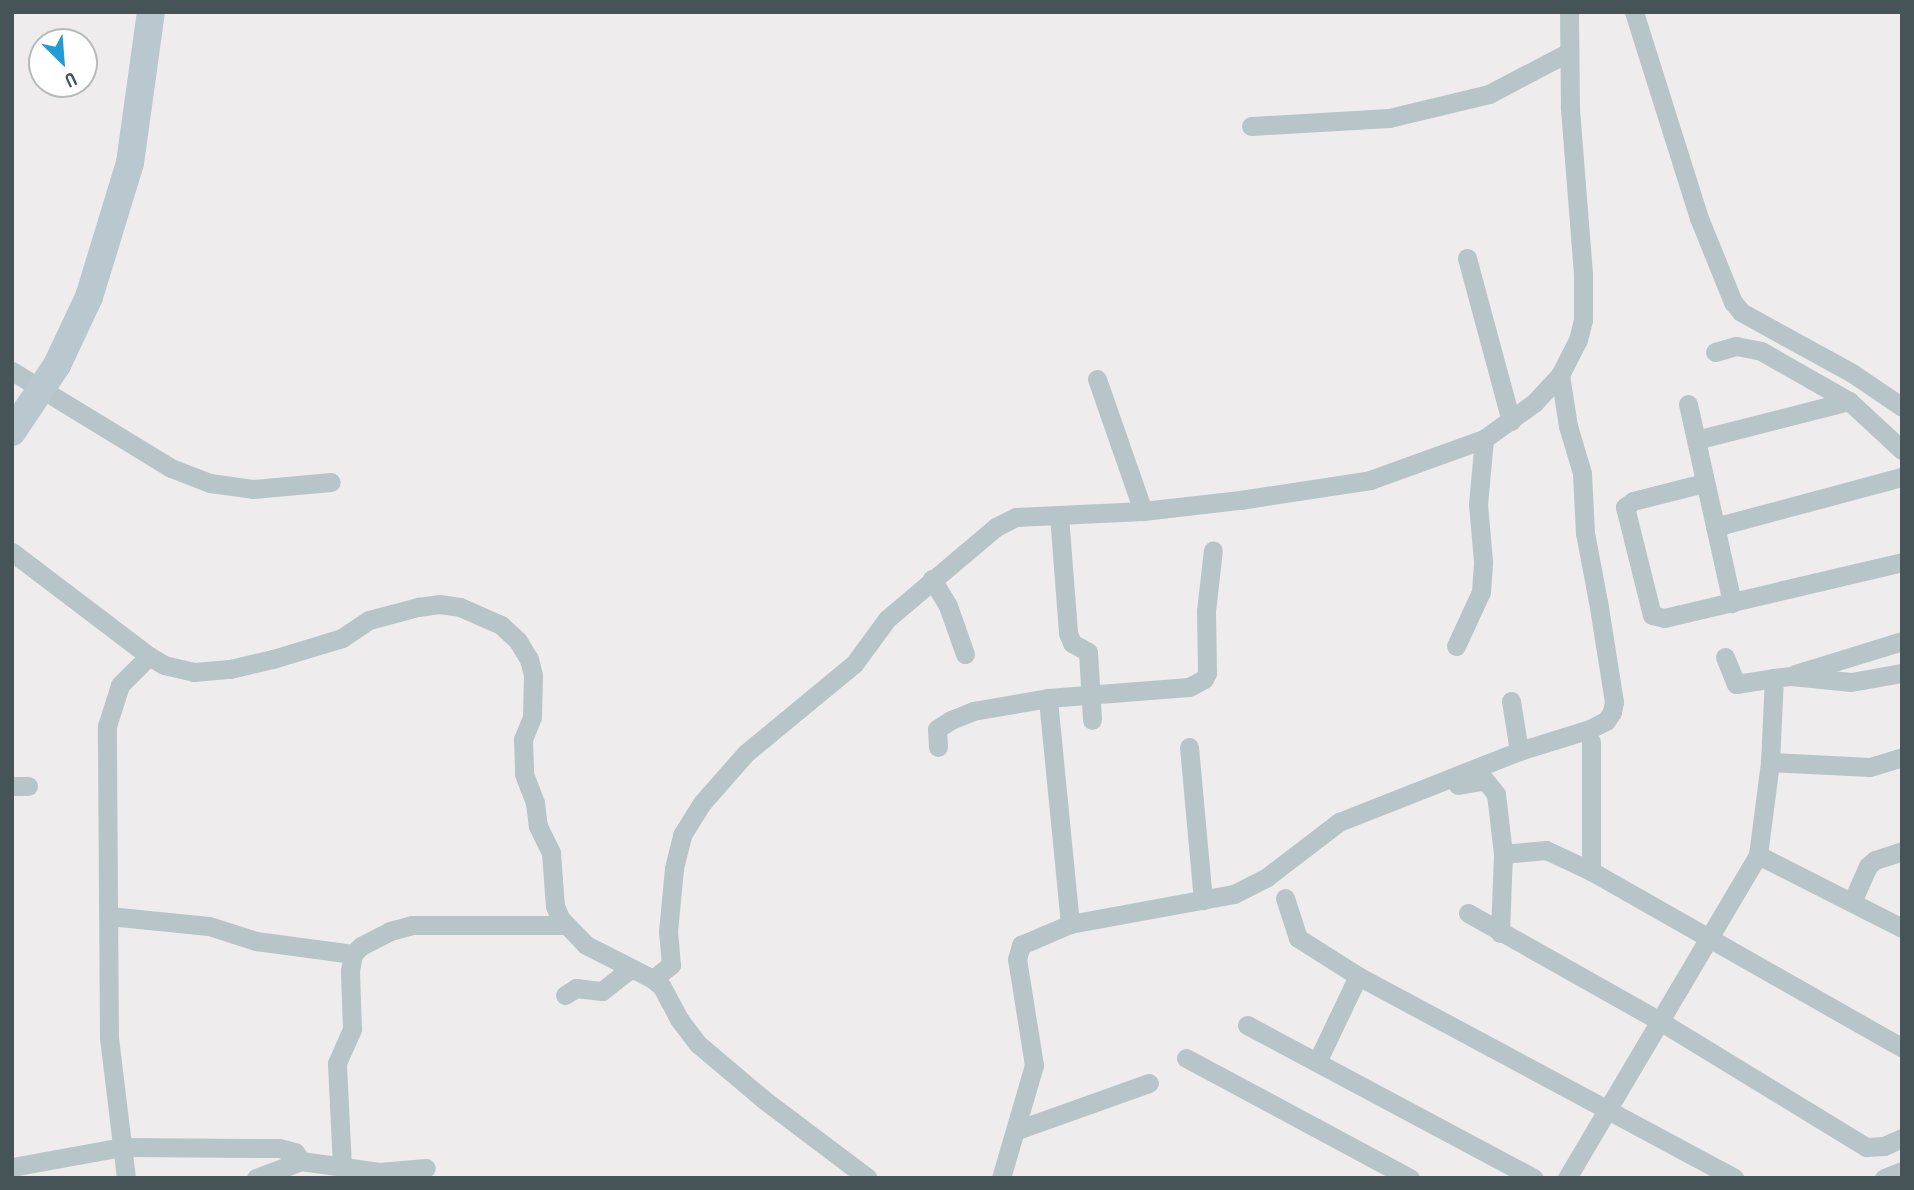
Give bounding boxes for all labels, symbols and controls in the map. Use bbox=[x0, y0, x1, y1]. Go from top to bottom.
north arrow bbox=[28, 28, 98, 98]
text: U bbox=[62, 67, 81, 93]

